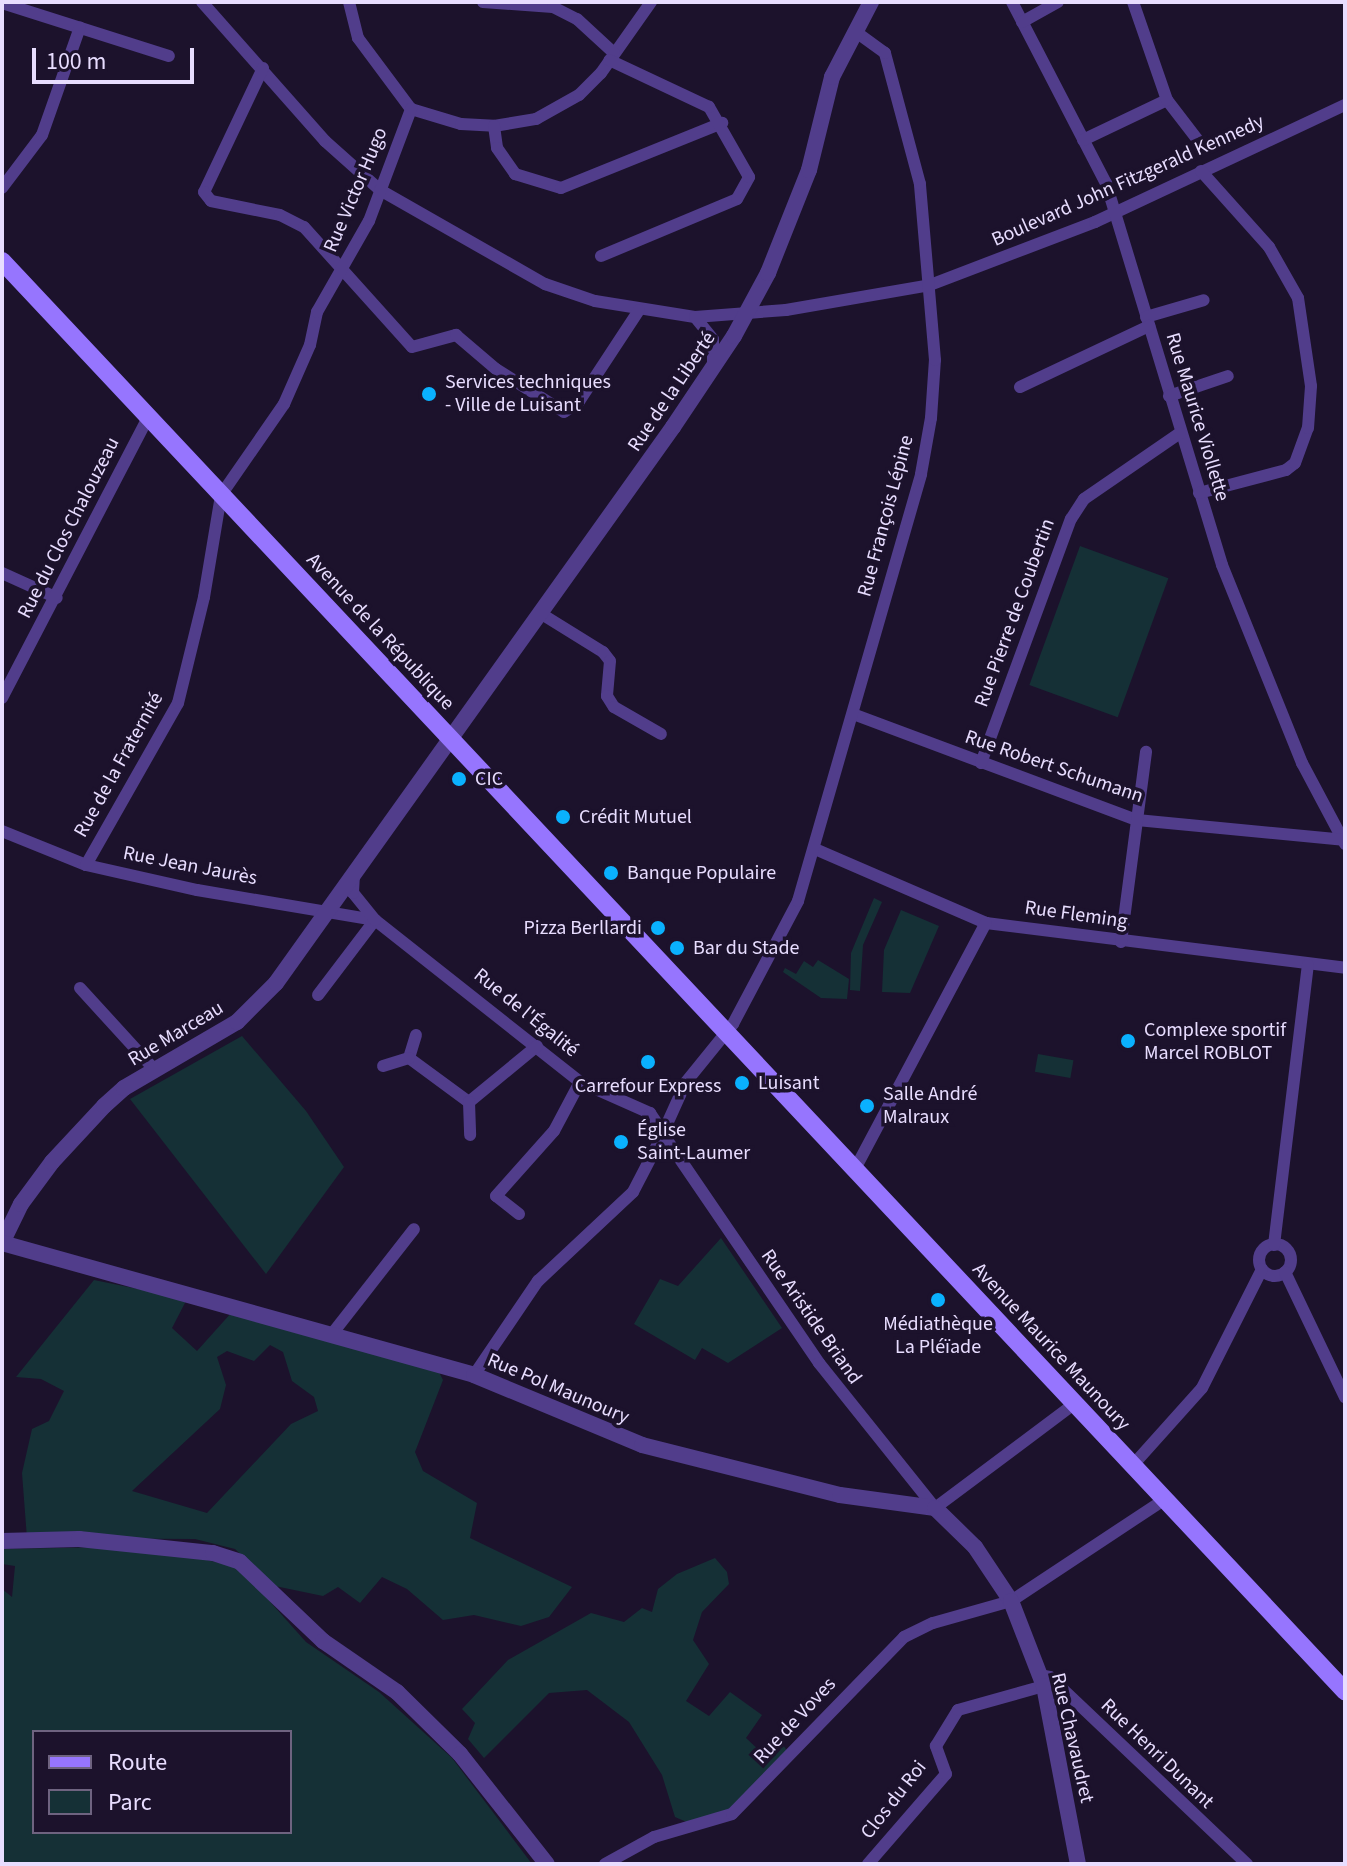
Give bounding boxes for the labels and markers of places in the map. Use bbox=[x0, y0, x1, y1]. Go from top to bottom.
place label: Services techniques - Ville de Luisant bbox=[445, 370, 611, 417]
marker: Services techniques - Ville de Luisant bbox=[420, 385, 438, 403]
place label: CIC bbox=[475, 767, 503, 791]
marker: CIC bbox=[450, 770, 468, 788]
place label: Crédit Mutuel bbox=[579, 805, 692, 829]
marker: Crédit Mutuel bbox=[554, 808, 572, 826]
place label: Banque Populaire bbox=[627, 861, 776, 885]
marker: Banque Populaire bbox=[602, 864, 620, 882]
place label: Pizza Berllardi bbox=[523, 916, 642, 940]
marker: Pizza Berllardi bbox=[649, 919, 667, 937]
place label: Bar du Stade bbox=[693, 936, 799, 960]
marker: Bar du Stade bbox=[668, 939, 686, 957]
place label: Complexe sportif Marcel ROBLOT bbox=[1144, 1018, 1286, 1065]
marker: Complexe sportif Marcel ROBLOT bbox=[1119, 1032, 1137, 1050]
marker: Carrefour Express bbox=[639, 1053, 657, 1071]
place label: Luisant bbox=[758, 1071, 819, 1095]
place label: Carrefour Express bbox=[575, 1074, 721, 1098]
marker: Luisant bbox=[733, 1074, 751, 1092]
place label: Salle André Malraux bbox=[883, 1082, 977, 1129]
marker: Salle André Malraux bbox=[858, 1097, 876, 1115]
place label: Église Saint-Laumer bbox=[637, 1118, 750, 1165]
marker: Église Saint-Laumer bbox=[612, 1133, 630, 1151]
marker: Médiathèque La Pléïade bbox=[929, 1291, 947, 1309]
place label: Médiathèque La Pléïade bbox=[883, 1312, 993, 1359]

